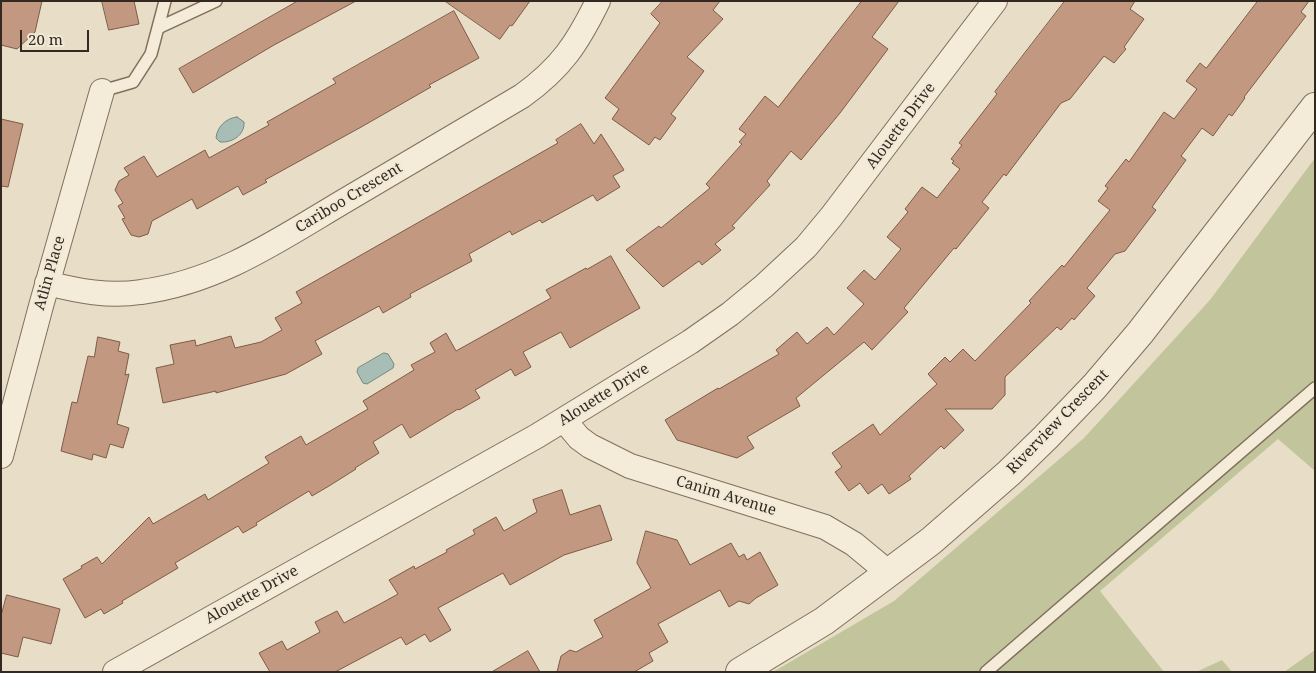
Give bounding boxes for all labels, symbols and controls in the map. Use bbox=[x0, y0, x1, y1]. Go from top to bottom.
scale bar bbox=[22, 20, 91, 52]
text: 20 m bbox=[28, 29, 63, 49]
street label: Alouette Drive bbox=[863, 79, 939, 173]
street label: Cariboo Crescent bbox=[292, 159, 406, 237]
street label: Atlin Place bbox=[31, 234, 69, 312]
street label: Alouette Drive bbox=[555, 360, 653, 430]
street label: Riverview Crescent bbox=[1004, 366, 1112, 478]
street label: Canim Avenue bbox=[674, 472, 778, 520]
street label: Alouette Drive bbox=[202, 562, 302, 628]

